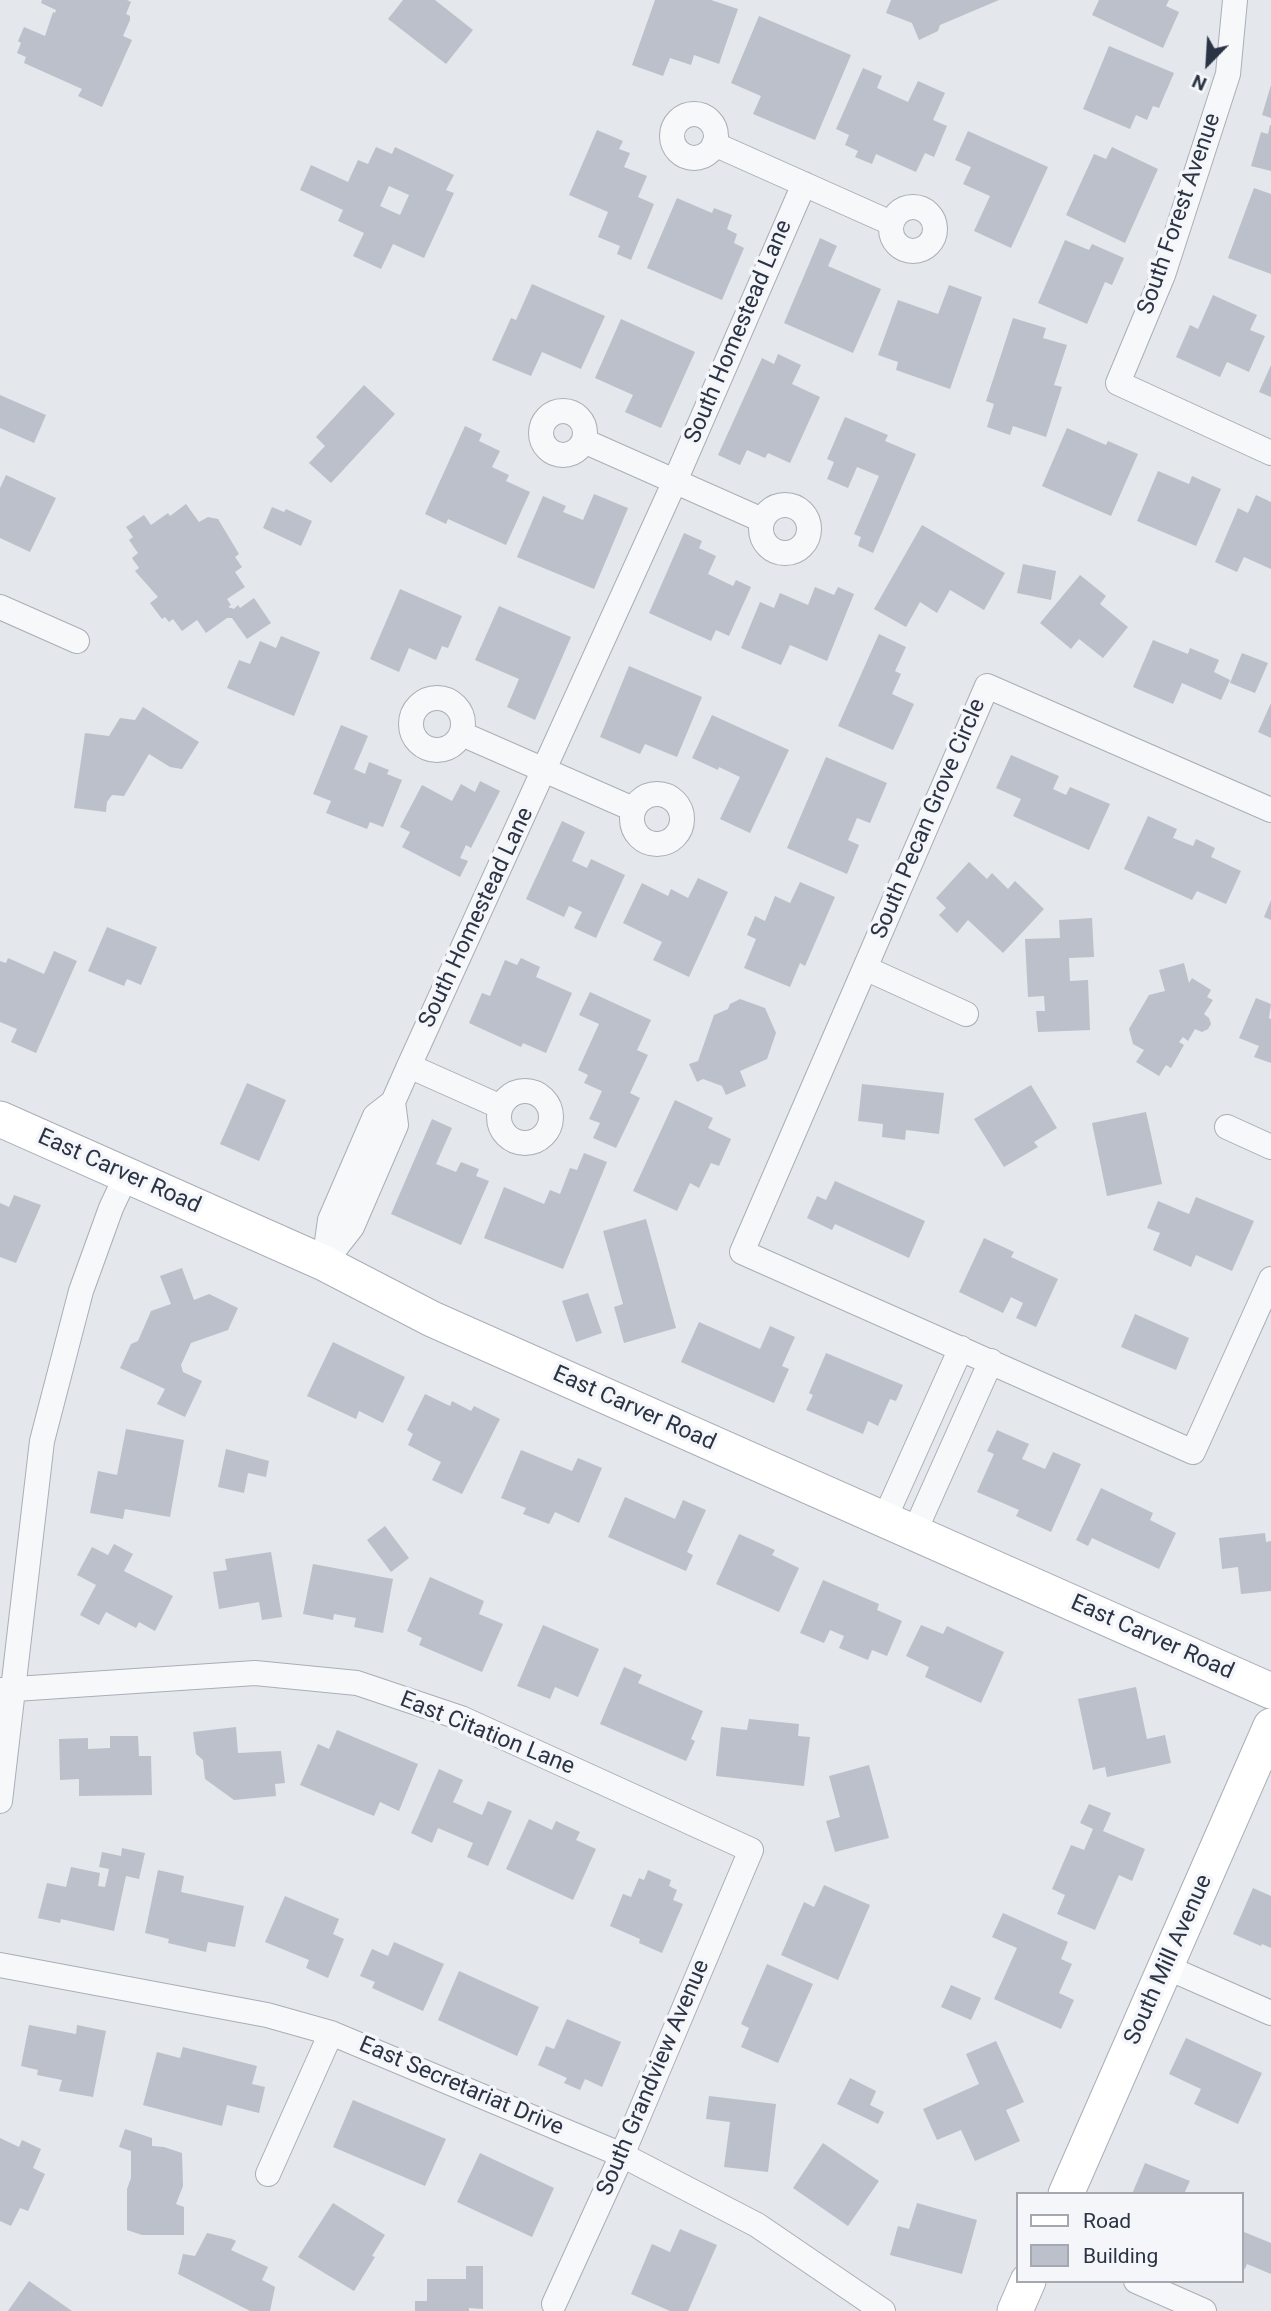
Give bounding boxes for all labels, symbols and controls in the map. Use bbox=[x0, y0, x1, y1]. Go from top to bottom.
north arrow bbox=[1173, 28, 1243, 98]
text: N bbox=[1188, 69, 1210, 96]
street label: South Forest Avenue bbox=[1133, 110, 1227, 318]
street label: South Homestead Lane bbox=[679, 216, 799, 448]
street label: South Pecan Grove Circle bbox=[866, 695, 992, 943]
street label: South Homestead Lane bbox=[414, 803, 540, 1033]
street label: East Carver Road bbox=[33, 1124, 205, 1220]
street label: East Carver Road bbox=[548, 1361, 720, 1457]
street label: East Carver Road bbox=[1066, 1590, 1238, 1686]
street label: East Citation Lane bbox=[396, 1686, 578, 1782]
street label: South Mill Avenue bbox=[1119, 1871, 1219, 2049]
street label: South Grandview Avenue bbox=[592, 1956, 716, 2200]
street label: East Secretariat Drive bbox=[355, 2031, 567, 2143]
legend bbox=[1016, 2192, 1243, 2283]
text: Road bbox=[1083, 2209, 1131, 2233]
text: Building bbox=[1083, 2244, 1158, 2268]

